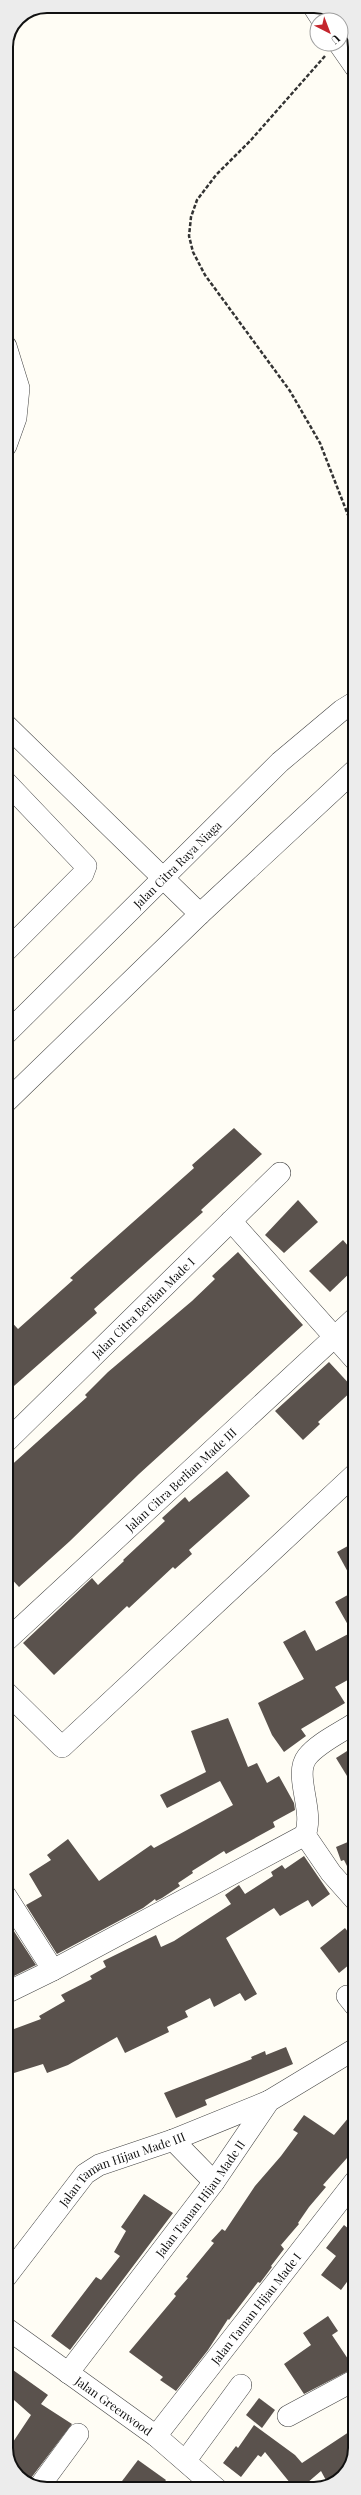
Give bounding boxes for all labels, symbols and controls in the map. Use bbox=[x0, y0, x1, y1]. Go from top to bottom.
north arrow bbox=[309, 12, 349, 52]
text: U bbox=[328, 32, 344, 48]
street label: Jalan Citra Raya Niaga bbox=[129, 817, 225, 912]
street label: Jalan Citra Berlian Made I bbox=[88, 1254, 198, 1362]
street label: Jalan Citra Berlian Made III bbox=[121, 1424, 240, 1535]
street label: Jalan Taman Hijau Made III bbox=[55, 2128, 187, 2210]
street label: Jalan Taman Hijau Made II bbox=[151, 2137, 248, 2261]
street label: Jalan Taman Hijau Made I bbox=[206, 2249, 304, 2368]
street label: Jalan Greenwood bbox=[71, 2372, 156, 2439]

